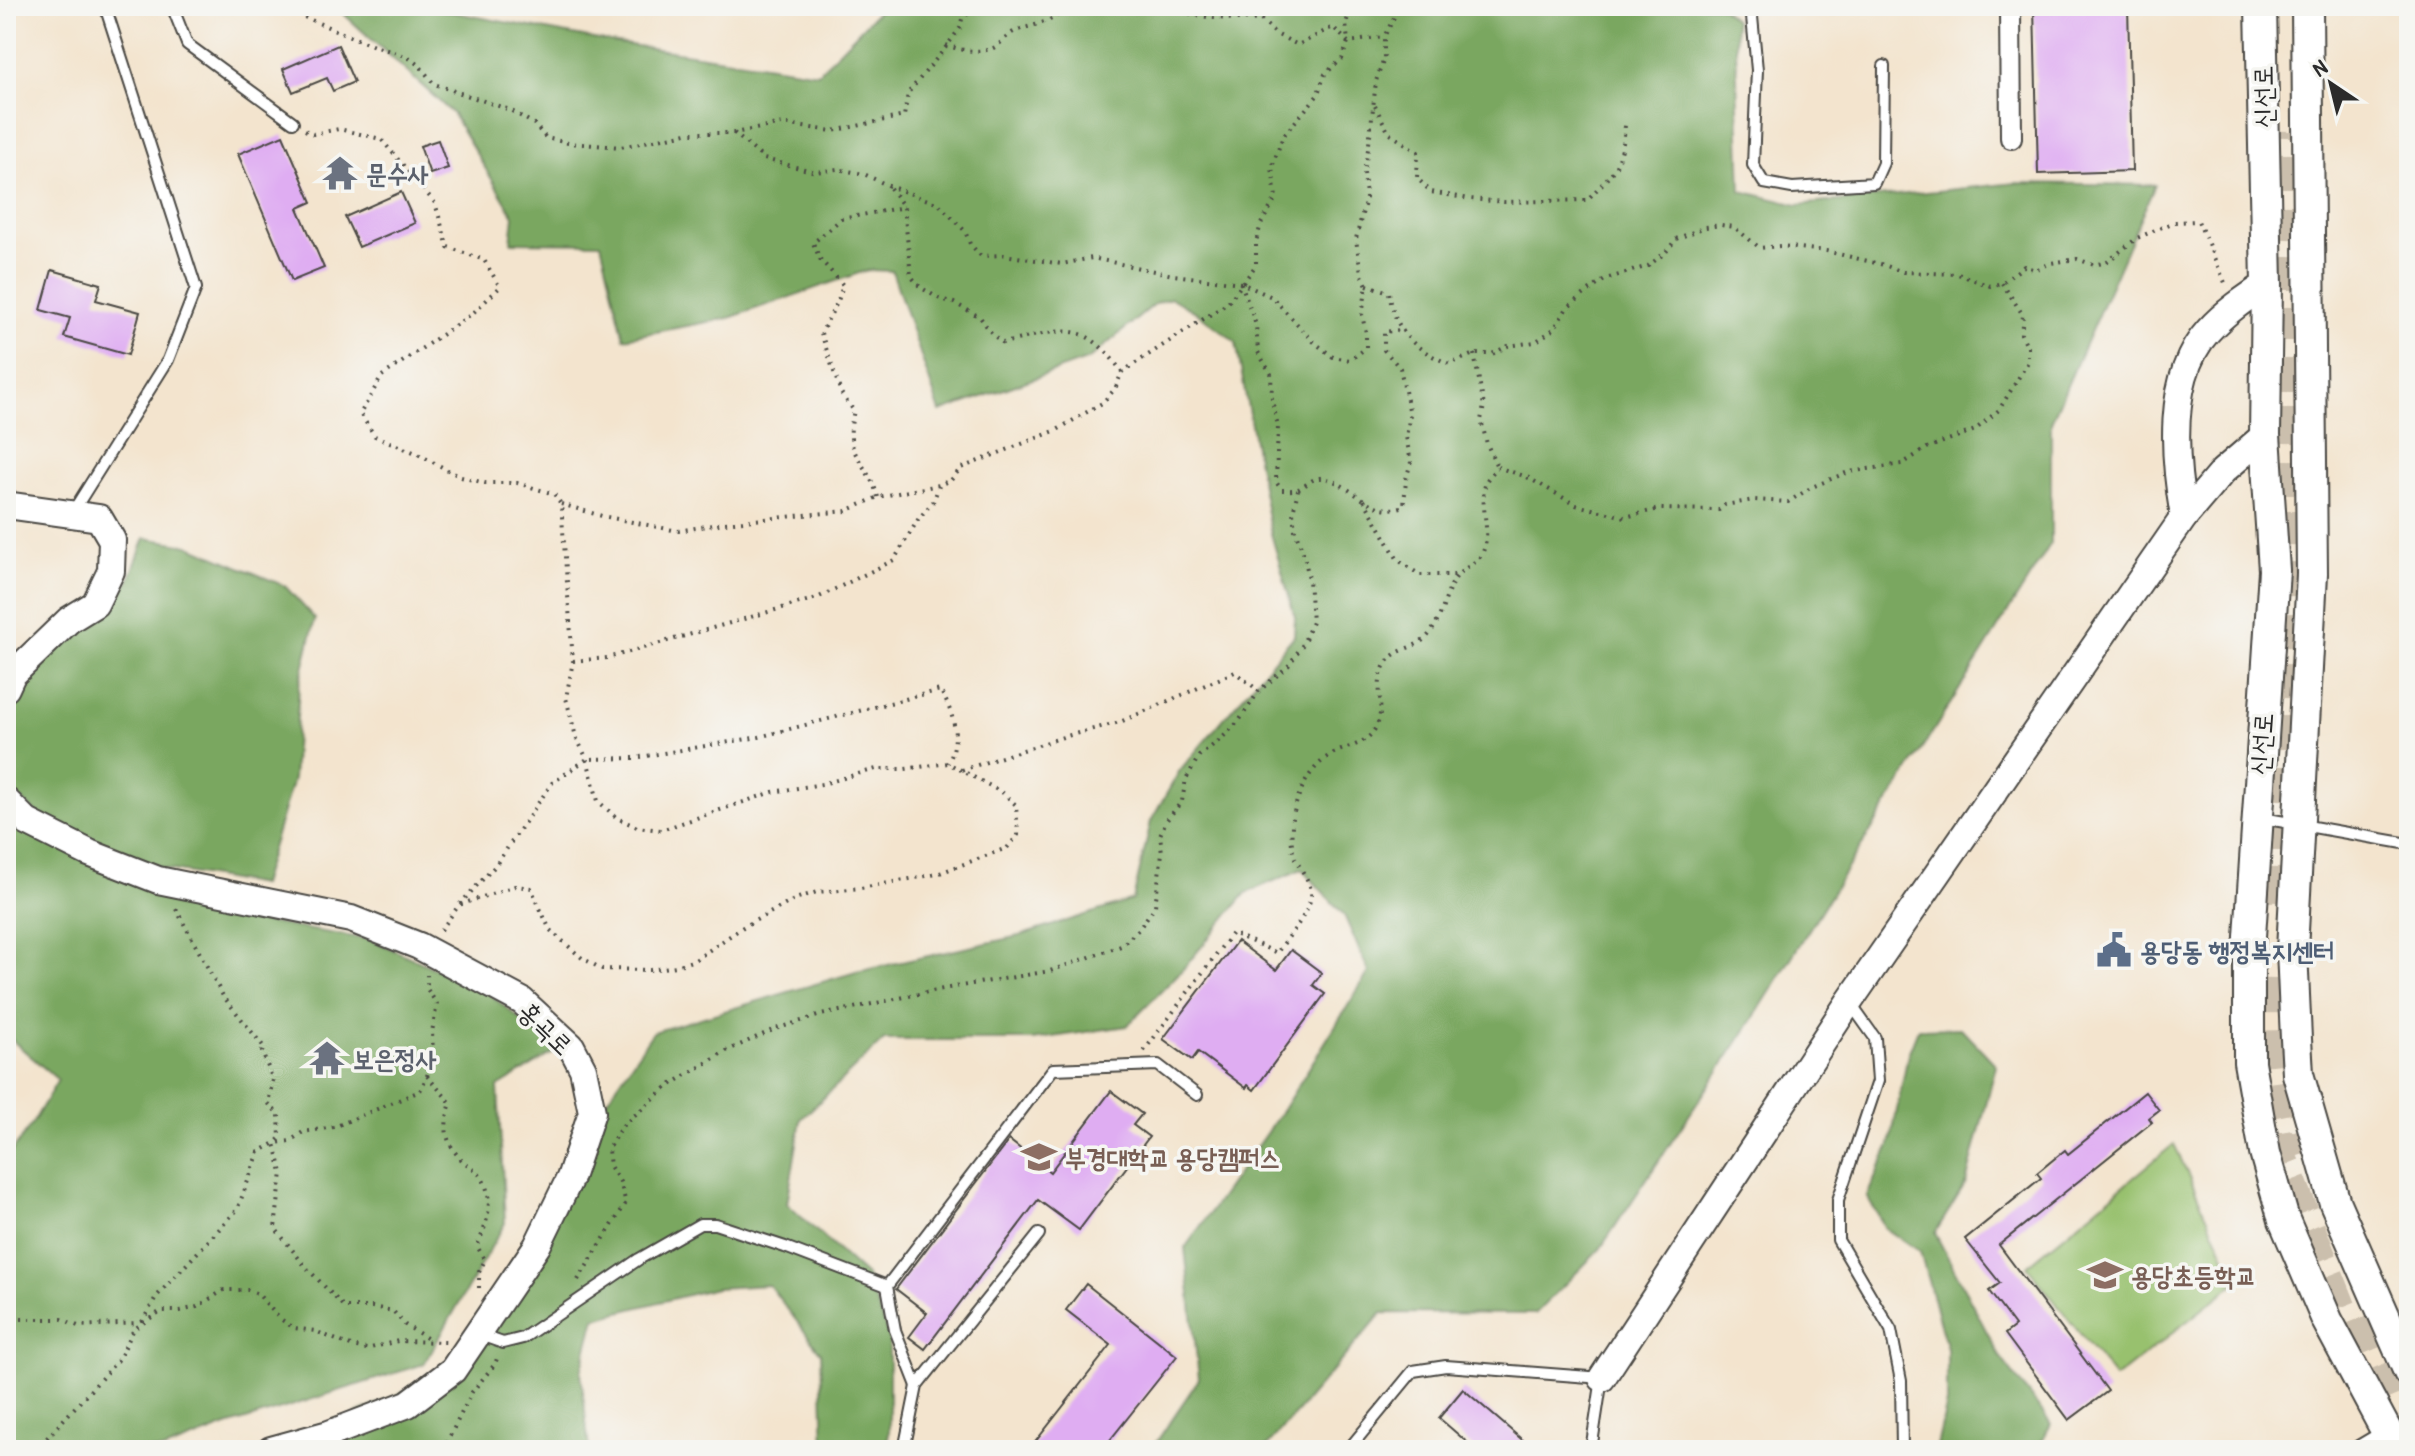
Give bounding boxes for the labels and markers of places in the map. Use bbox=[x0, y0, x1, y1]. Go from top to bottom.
temple icon: 문수사 bbox=[321, 154, 359, 192]
place label: 문수사 bbox=[366, 156, 429, 191]
public building icon: 용당동 행정복지센터 bbox=[2095, 931, 2133, 969]
place label: 용당동 행정복지센터 bbox=[2140, 933, 2334, 968]
temple icon: 보은정사 bbox=[308, 1039, 346, 1077]
place label: 보은정사 bbox=[353, 1041, 437, 1076]
school or university icon: 부경대학교 용당캠퍼스 bbox=[1020, 1138, 1058, 1176]
place label: 부경대학교 용당캠퍼스 bbox=[1065, 1140, 1280, 1175]
school or university icon: 용당초등학교 bbox=[2086, 1256, 2124, 1294]
place label: 용당초등학교 bbox=[2131, 1258, 2257, 1293]

